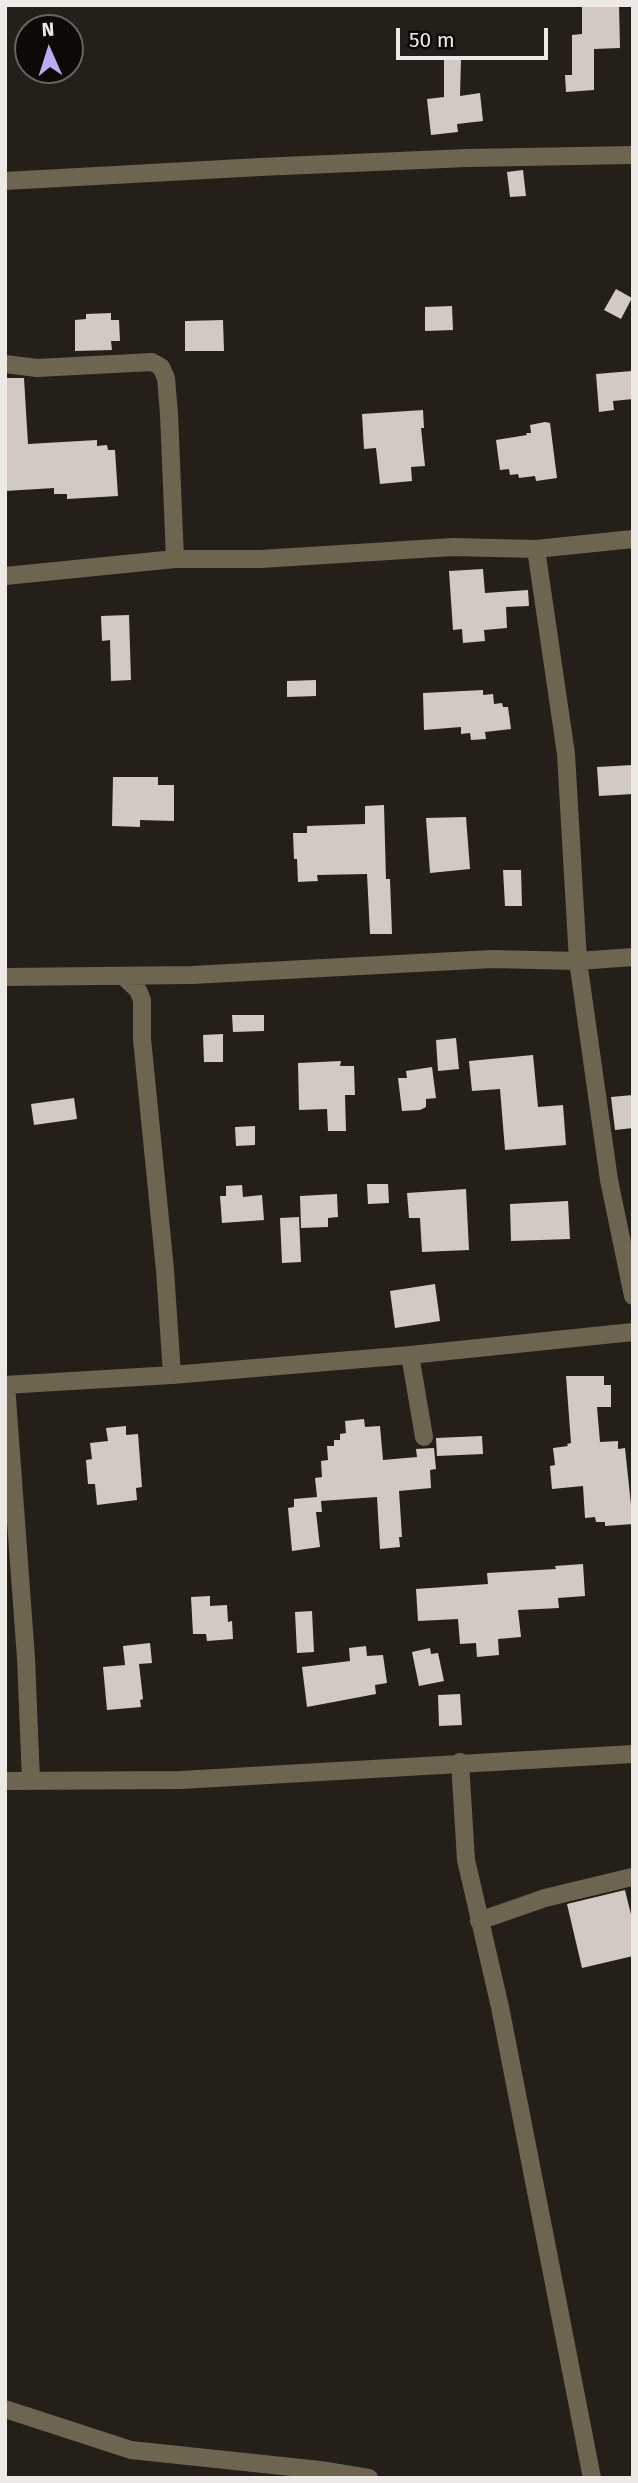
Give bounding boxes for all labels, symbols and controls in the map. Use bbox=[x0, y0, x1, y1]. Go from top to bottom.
north arrow bbox=[14, 14, 84, 84]
scale bar bbox=[400, 14, 552, 58]
text: N bbox=[41, 18, 55, 41]
text: 50 m bbox=[409, 27, 455, 53]

